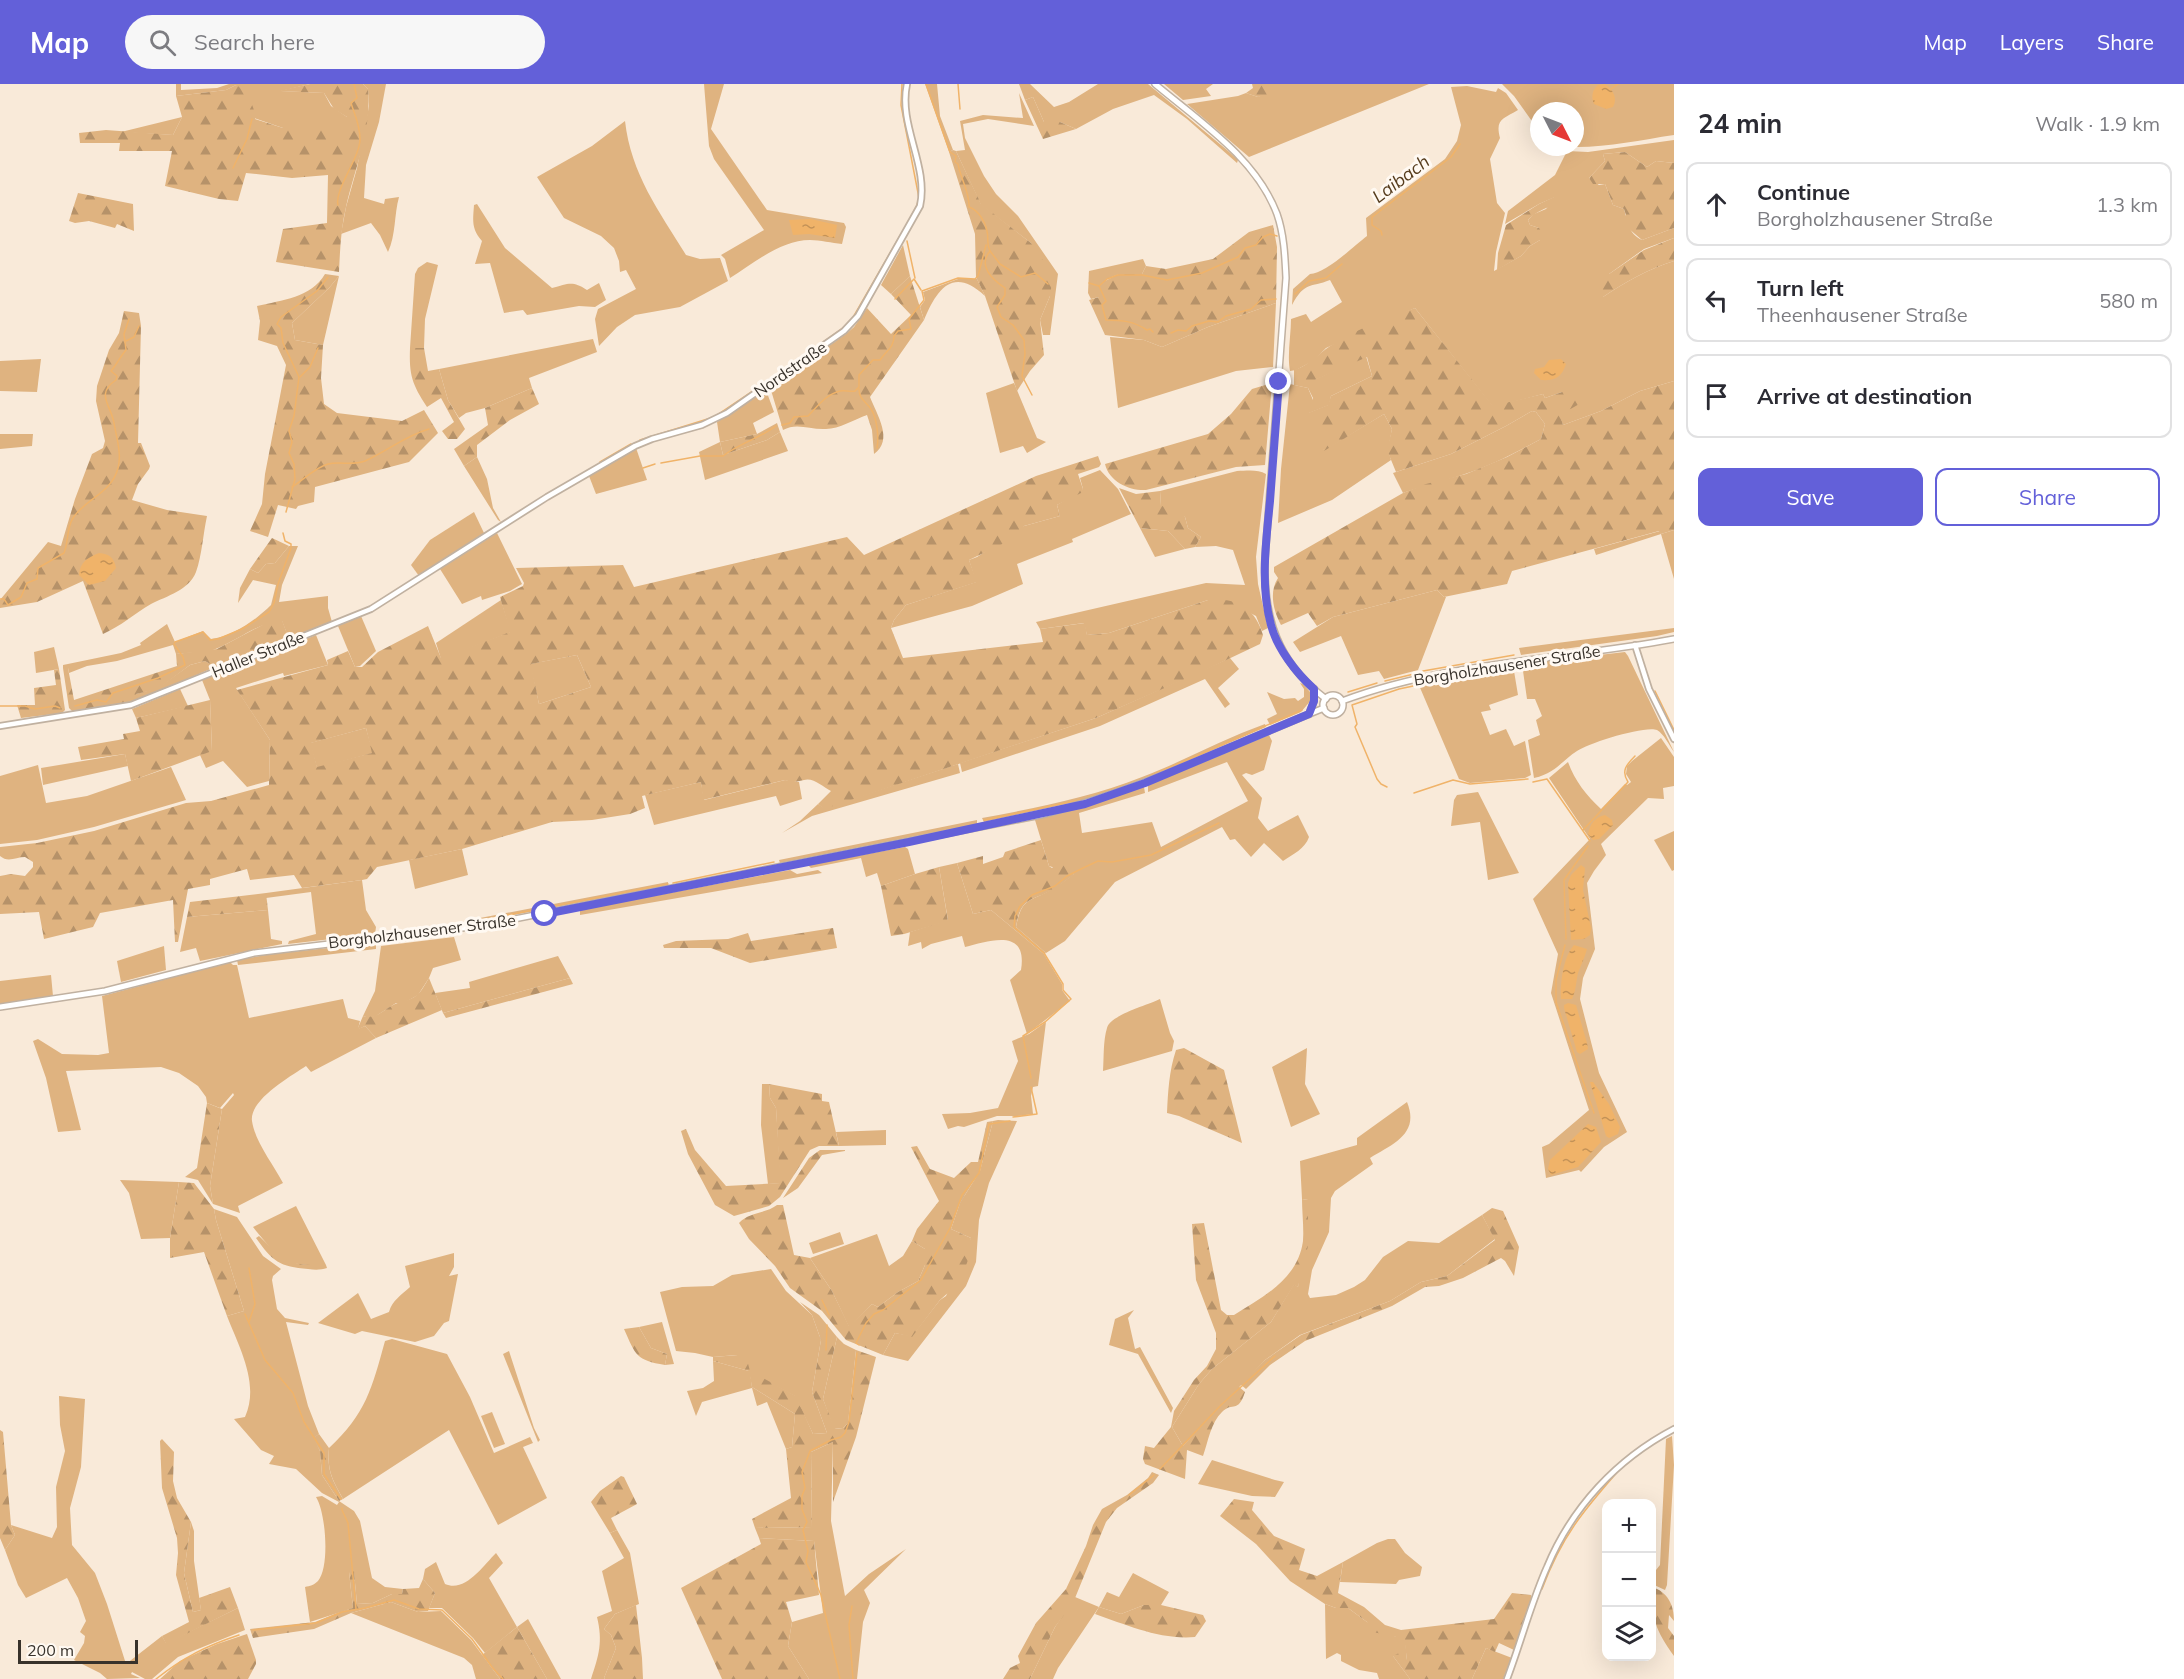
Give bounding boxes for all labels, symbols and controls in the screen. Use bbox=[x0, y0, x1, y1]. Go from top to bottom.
search box bbox=[125, 15, 545, 69]
text: Map bbox=[30, 25, 89, 60]
icon: search bbox=[146, 26, 179, 59]
text: Search here bbox=[194, 28, 315, 56]
text: Map bbox=[1924, 29, 1967, 55]
text: Layers bbox=[2000, 29, 2064, 55]
text: Share bbox=[2097, 29, 2154, 55]
north arrow bbox=[1530, 102, 1584, 156]
text: 24 min bbox=[1698, 107, 1782, 140]
text: Walk · 1.9 km bbox=[2035, 111, 2160, 136]
water label: Laibach bbox=[1367, 150, 1434, 208]
text: Continue bbox=[1757, 178, 1850, 206]
icon: ahead bbox=[1700, 188, 1733, 221]
text: 1.3 km bbox=[2096, 192, 2158, 217]
text: Borgholzhausener Straße bbox=[1757, 206, 1993, 231]
text: Turn left bbox=[1757, 274, 1844, 302]
icon: left bbox=[1700, 284, 1733, 317]
text: 580 m bbox=[2099, 288, 2158, 313]
text: Theenhausener Straße bbox=[1757, 302, 1968, 327]
street label: Nordstraße bbox=[750, 337, 830, 401]
route end bbox=[1265, 368, 1291, 394]
icon: arrive bbox=[1700, 380, 1733, 413]
text: Arrive at destination bbox=[1757, 382, 1972, 410]
button: Save bbox=[1698, 468, 1923, 526]
button: Share bbox=[1935, 468, 2160, 526]
street label: Haller Straße bbox=[209, 626, 307, 682]
street label: Borgholzhausener Straße bbox=[1412, 640, 1602, 690]
route start bbox=[531, 900, 557, 926]
street label: Borgholzhausener Straße bbox=[327, 910, 517, 952]
map controls bbox=[1602, 1499, 1656, 1661]
button: + bbox=[1602, 1499, 1656, 1553]
button: − bbox=[1602, 1553, 1656, 1607]
button: layers bbox=[1602, 1607, 1656, 1661]
scale bar bbox=[18, 1637, 138, 1664]
text: 200 m bbox=[27, 1640, 74, 1660]

